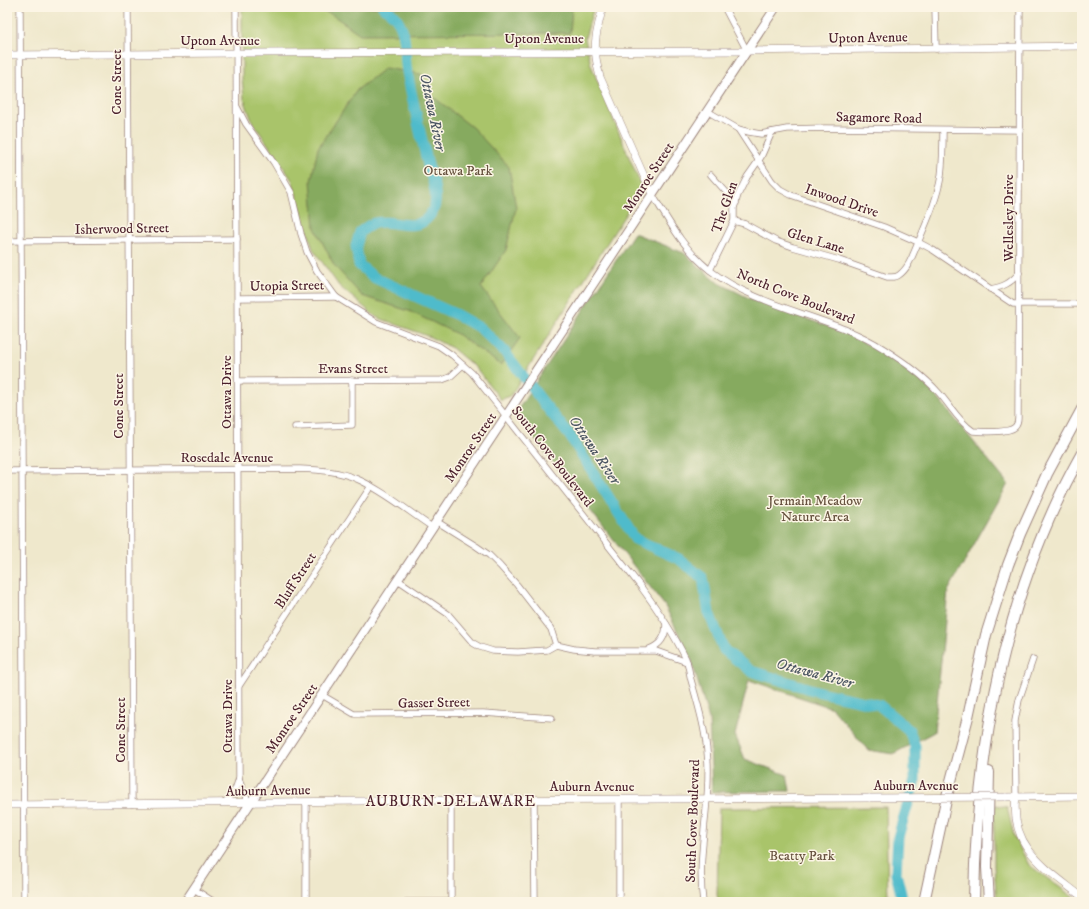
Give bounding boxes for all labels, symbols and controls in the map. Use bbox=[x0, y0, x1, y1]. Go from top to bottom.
street label: Upton Avenue bbox=[828, 28, 908, 48]
street label: Upton Avenue bbox=[504, 30, 584, 48]
street label: Upton Avenue bbox=[180, 32, 260, 50]
street label: Cone Street bbox=[108, 49, 126, 115]
water label: Ottawa River bbox=[415, 71, 450, 154]
street label: Sagamore Road bbox=[836, 108, 922, 128]
street label: Monroe Street bbox=[619, 138, 679, 216]
park label: Ottawa Park bbox=[424, 162, 492, 180]
street label: Wellesley Drive bbox=[1000, 174, 1018, 263]
street label: The Glen bbox=[708, 178, 742, 236]
street label: Inwood Drive bbox=[802, 180, 881, 222]
street label: Isherwood Street bbox=[75, 219, 170, 239]
street label: Glen Lane bbox=[785, 224, 847, 258]
street label: North Cove Boulevard bbox=[734, 265, 857, 329]
street label: Utopia Street bbox=[250, 276, 325, 296]
street label: Ottawa Drive bbox=[218, 355, 236, 429]
street label: Evans Street bbox=[318, 360, 388, 378]
street label: Cone Street bbox=[110, 373, 128, 439]
street label: South Cove Boulevard bbox=[507, 402, 597, 511]
street label: Monroe Street bbox=[441, 409, 501, 486]
water label: Ottawa River bbox=[565, 412, 625, 490]
street label: Rosedale Avenue bbox=[181, 449, 274, 467]
park label: Jermain Meadow Nature Area bbox=[766, 492, 862, 526]
street label: Bluff Street bbox=[271, 549, 321, 612]
water label: Ottawa River bbox=[774, 654, 857, 693]
street label: Ottawa Drive bbox=[219, 679, 237, 753]
street label: Monroe Street bbox=[262, 680, 322, 757]
street label: Gasser Street bbox=[398, 693, 471, 713]
street label: Cone Street bbox=[112, 697, 130, 763]
street label: South Cove Boulevard bbox=[682, 759, 704, 883]
street label: Auburn Avenue bbox=[874, 777, 959, 795]
street label: Auburn Avenue bbox=[550, 778, 635, 796]
street label: Auburn Avenue bbox=[225, 781, 311, 801]
district label: AUBURN-DELAWARE bbox=[366, 792, 536, 811]
park label: Beatty Park bbox=[769, 847, 835, 865]

